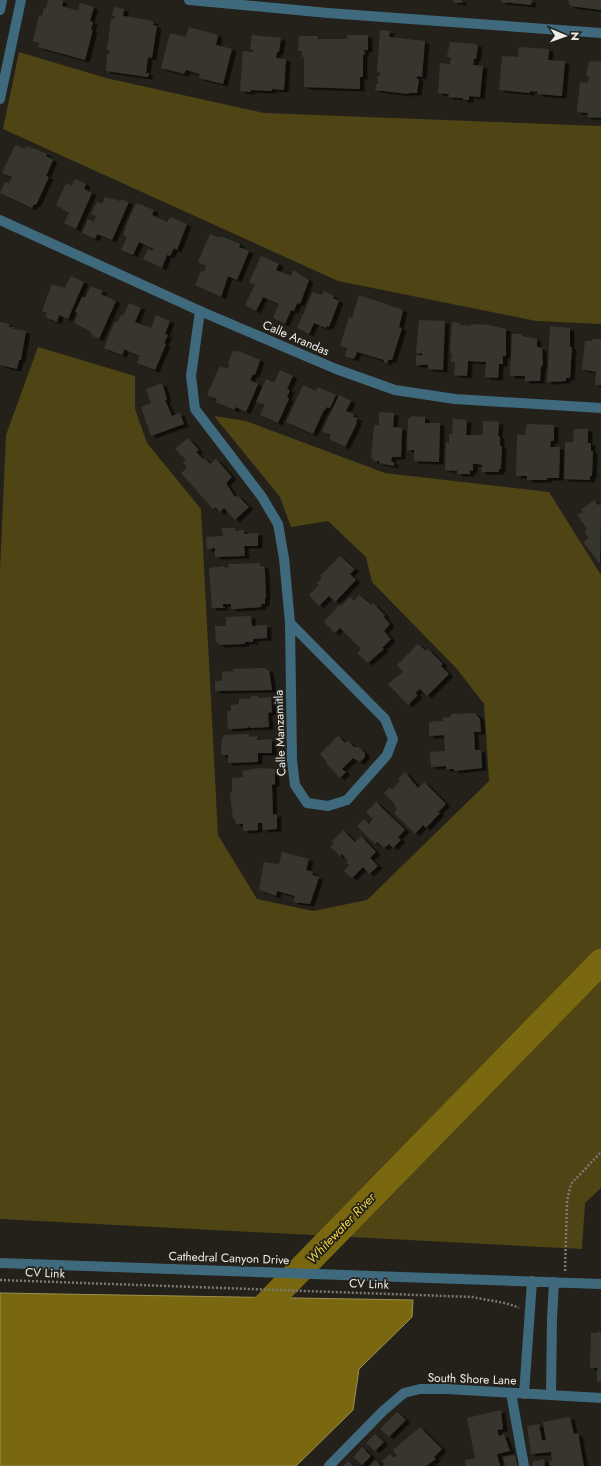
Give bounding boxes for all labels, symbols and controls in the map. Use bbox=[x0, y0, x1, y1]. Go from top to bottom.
north arrow bbox=[545, 16, 585, 56]
text: N bbox=[567, 32, 583, 41]
street label: Calle Arandas bbox=[260, 316, 332, 360]
street label: Calle Manzamitla bbox=[269, 689, 291, 776]
water label: Whitewater River bbox=[302, 1188, 380, 1268]
street label: Cathedral Canyon Drive bbox=[168, 1247, 290, 1269]
street label: CV Link bbox=[25, 1263, 66, 1283]
street label: CV Link bbox=[349, 1274, 390, 1294]
street label: South Shore Lane bbox=[427, 1368, 517, 1390]

